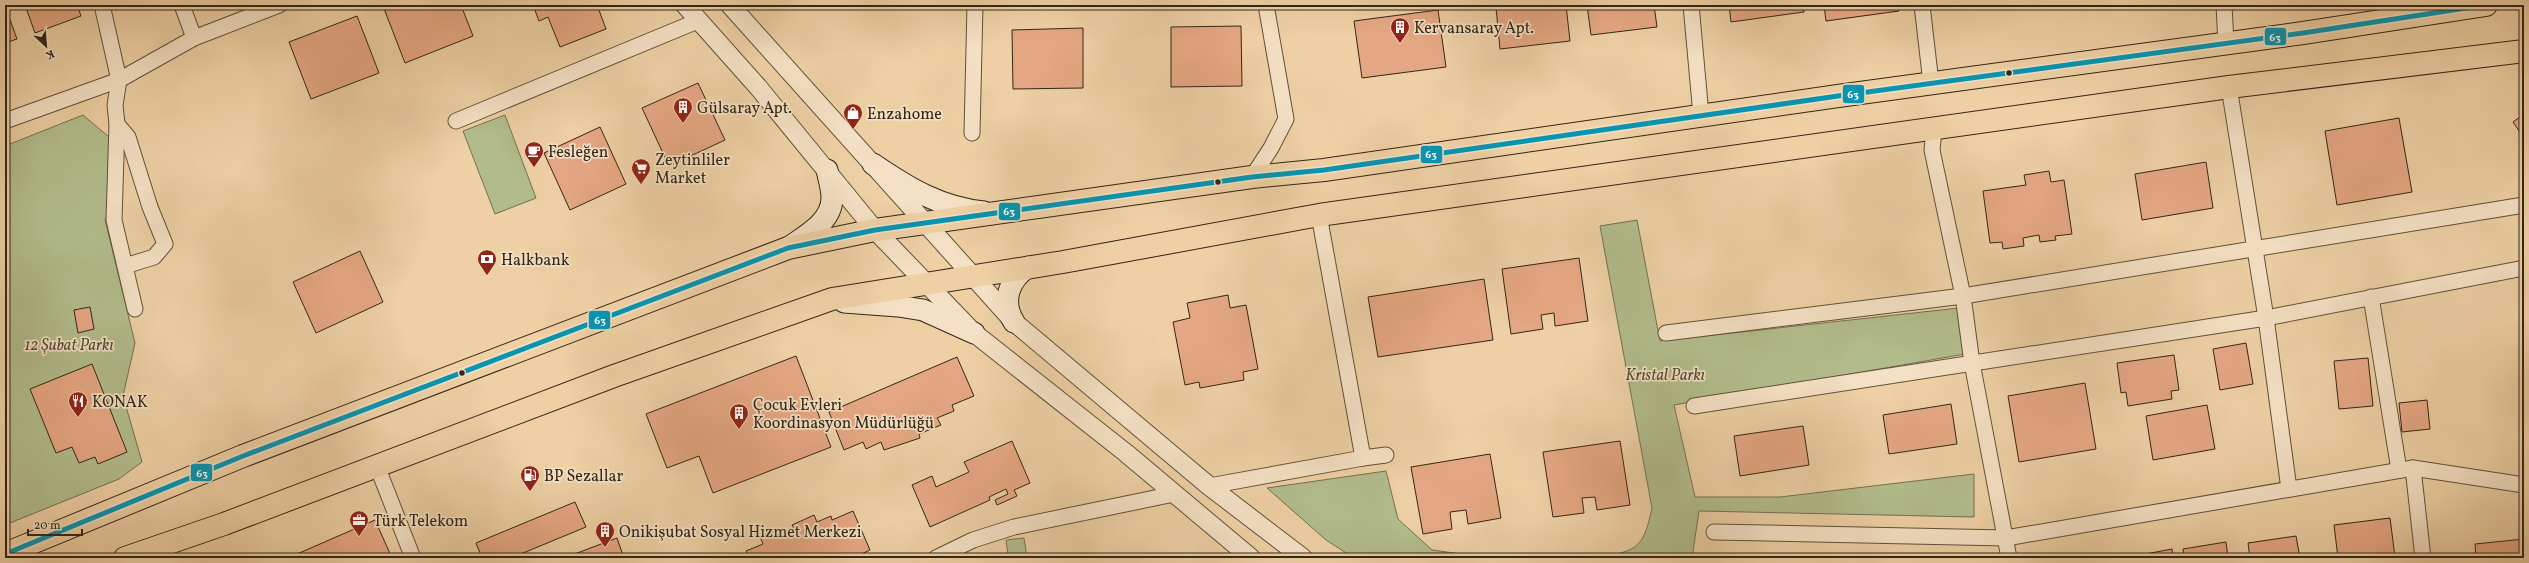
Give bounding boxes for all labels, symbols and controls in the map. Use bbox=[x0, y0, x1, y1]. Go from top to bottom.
building icon: Kervansaray Apt. bbox=[1389, 16, 1411, 44]
place label: Kervansaray Apt. bbox=[1414, 18, 1534, 40]
north arrow bbox=[26, 26, 66, 66]
line badge: 63 bbox=[2264, 27, 2287, 46]
text: 63 bbox=[2269, 31, 2281, 46]
text: K bbox=[43, 45, 57, 62]
unlabelled marker bbox=[2004, 68, 2014, 78]
line badge: 63 bbox=[1842, 84, 1865, 104]
text: 63 bbox=[1847, 88, 1859, 103]
building icon: Gülsaray Apt. bbox=[672, 96, 694, 124]
place label: Gülsaray Apt. bbox=[697, 98, 792, 120]
shop icon: Enzahome bbox=[842, 102, 864, 130]
place label: Enzahome bbox=[867, 104, 942, 126]
cafe icon: Fesleğen bbox=[523, 140, 545, 168]
place label: Fesleğen bbox=[548, 142, 608, 164]
line badge: 63 bbox=[1420, 145, 1443, 164]
text: 63 bbox=[1425, 148, 1437, 163]
place label: Zeytinliler Market bbox=[655, 150, 730, 190]
supermarket icon: Zeytinliler Market bbox=[630, 157, 652, 185]
unlabelled marker bbox=[1213, 177, 1223, 187]
line badge: 63 bbox=[998, 202, 1021, 221]
text: 63 bbox=[1003, 205, 1015, 220]
bank icon: Halkbank bbox=[476, 248, 498, 276]
place label: Halkbank bbox=[501, 250, 570, 272]
line badge: 63 bbox=[588, 310, 611, 330]
text: 63 bbox=[594, 314, 606, 329]
park label: 12 Şubat Parkı bbox=[25, 335, 113, 357]
park label: Kristal Parkı bbox=[1625, 365, 1705, 387]
unlabelled marker bbox=[457, 368, 467, 378]
restaurant icon: KONAK bbox=[67, 390, 89, 418]
place label: KONAK bbox=[92, 392, 148, 414]
place label: Çocuk Evleri Koordinasyon Müdürlüğü bbox=[753, 395, 934, 435]
building icon: Çocuk Evleri Koordinasyon Müdürlüğü bbox=[728, 402, 750, 430]
line badge: 63 bbox=[190, 463, 213, 482]
fuel station icon: BP Sezallar bbox=[519, 464, 541, 492]
place label: BP Sezallar bbox=[544, 466, 623, 488]
text: 63 bbox=[196, 467, 208, 482]
office icon: Türk Telekom bbox=[348, 509, 370, 537]
scale bar bbox=[28, 511, 82, 537]
place label: Türk Telekom bbox=[373, 511, 468, 533]
text: 20 m bbox=[34, 518, 61, 534]
building icon: Onikişubat Sosyal Hizmet Merkezi bbox=[594, 520, 616, 548]
place label: Onikişubat Sosyal Hizmet Merkezi bbox=[619, 522, 862, 544]

